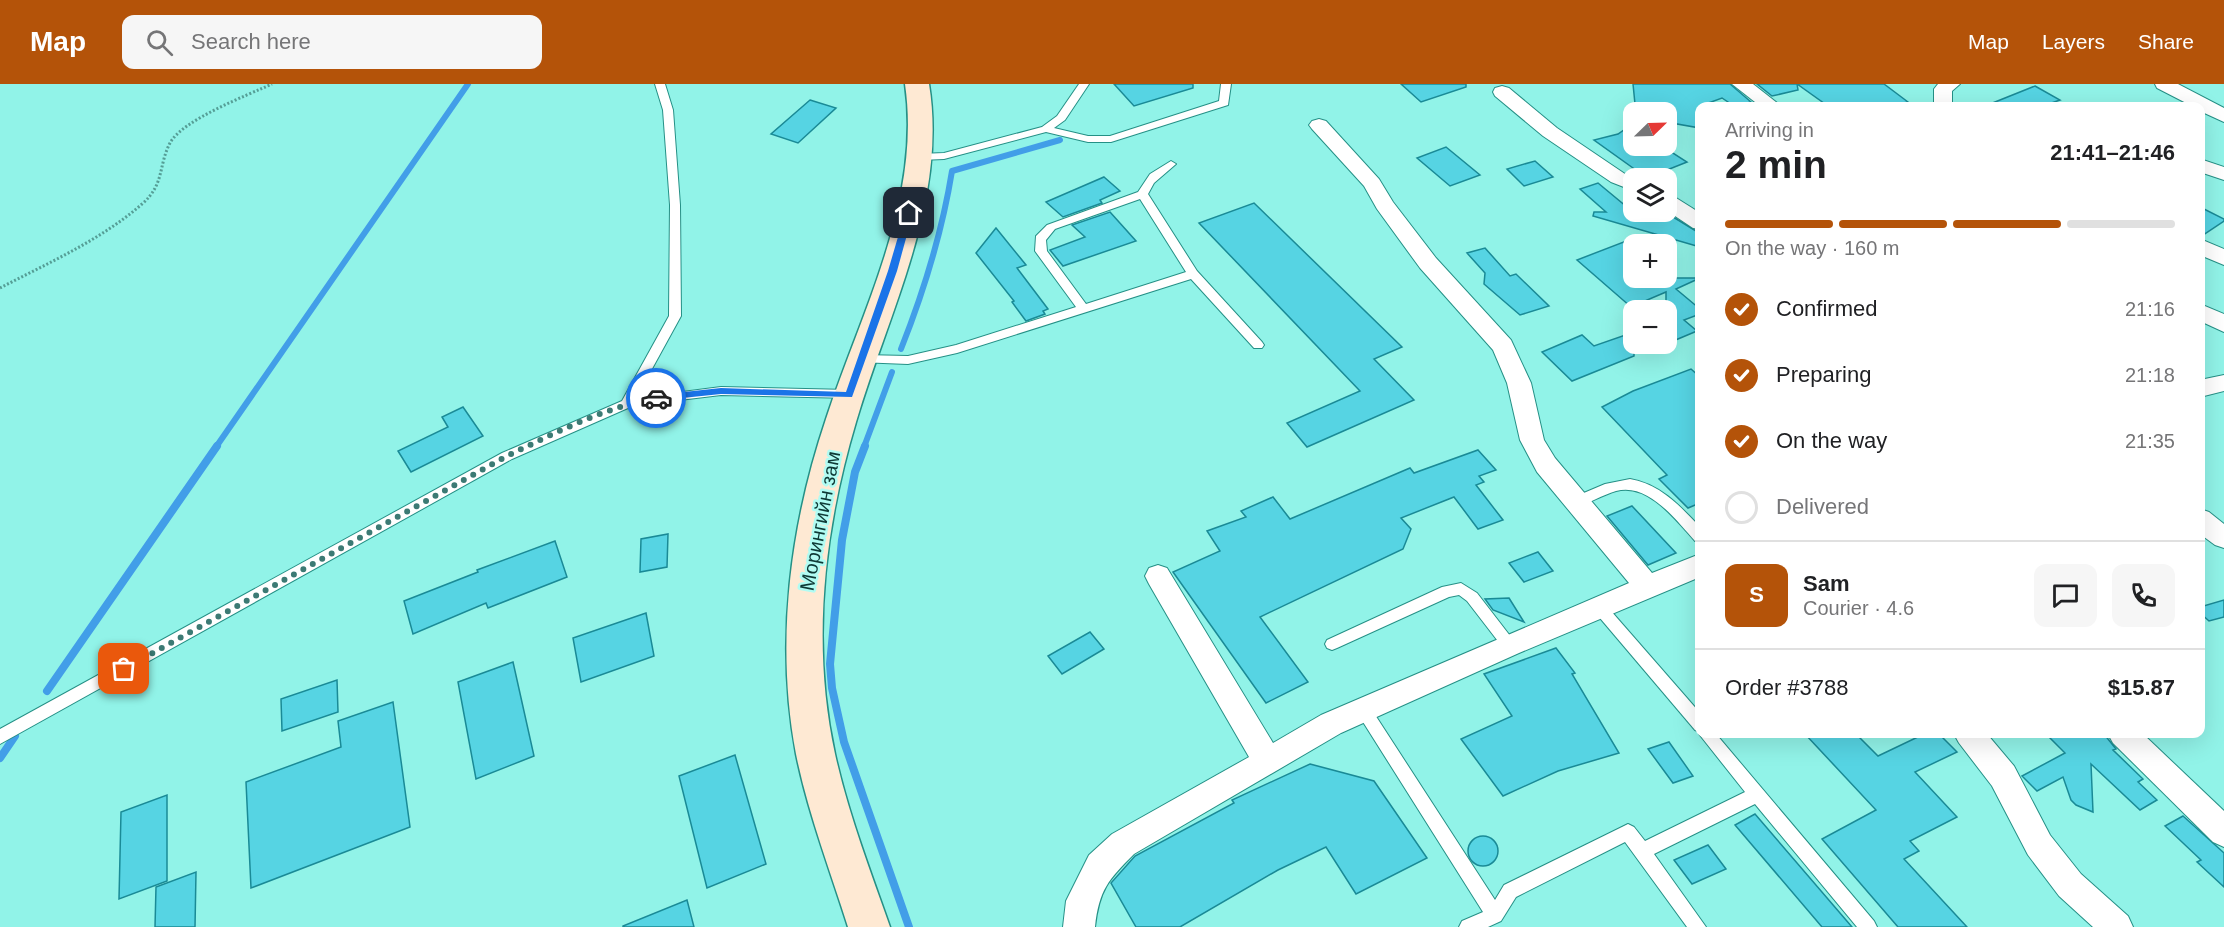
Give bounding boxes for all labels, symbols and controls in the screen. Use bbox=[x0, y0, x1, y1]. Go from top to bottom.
search box bbox=[122, 15, 542, 69]
text: Map bbox=[30, 26, 86, 57]
icon: search bbox=[143, 26, 176, 59]
text: Search here bbox=[191, 29, 311, 54]
text: Map bbox=[1968, 30, 2009, 53]
text: Layers bbox=[2042, 30, 2105, 53]
text: Share bbox=[2138, 30, 2194, 53]
north arrow bbox=[1623, 102, 1677, 156]
map controls bbox=[1623, 102, 1677, 354]
text: Arriving in bbox=[1725, 119, 1814, 141]
text: 21:41–21:46 bbox=[2050, 140, 2175, 165]
text: 2 min bbox=[1725, 143, 1827, 186]
button: layers bbox=[1623, 168, 1677, 222]
pin bbox=[883, 187, 934, 238]
icon: home bbox=[892, 196, 925, 229]
button: + bbox=[1623, 234, 1677, 288]
text: On the way · 160 m bbox=[1725, 237, 1900, 259]
icon: check bbox=[1725, 293, 1758, 326]
text: Confirmed bbox=[1776, 296, 1877, 321]
text: 21:16 bbox=[2125, 298, 2175, 320]
button: − bbox=[1623, 300, 1677, 354]
icon: check bbox=[1725, 359, 1758, 392]
text: Preparing bbox=[1776, 362, 1871, 387]
text: 21:18 bbox=[2125, 364, 2175, 386]
courier bbox=[626, 368, 686, 428]
icon: car bbox=[640, 382, 673, 415]
icon: check bbox=[1725, 425, 1758, 458]
text: On the way bbox=[1776, 428, 1887, 453]
text: 21:35 bbox=[2125, 430, 2175, 452]
street label: Морингийн зам bbox=[796, 449, 844, 593]
text: Delivered bbox=[1776, 494, 1869, 519]
button: chat bbox=[2034, 564, 2097, 627]
button: phone bbox=[2112, 564, 2175, 627]
text: Sam bbox=[1803, 571, 1849, 596]
text: S bbox=[1749, 582, 1764, 607]
text: Courier · 4.6 bbox=[1803, 597, 1914, 619]
pin bbox=[98, 643, 149, 694]
icon: bag bbox=[107, 652, 140, 685]
text: Order #3788 bbox=[1725, 675, 1849, 700]
text: $15.87 bbox=[2108, 675, 2175, 700]

